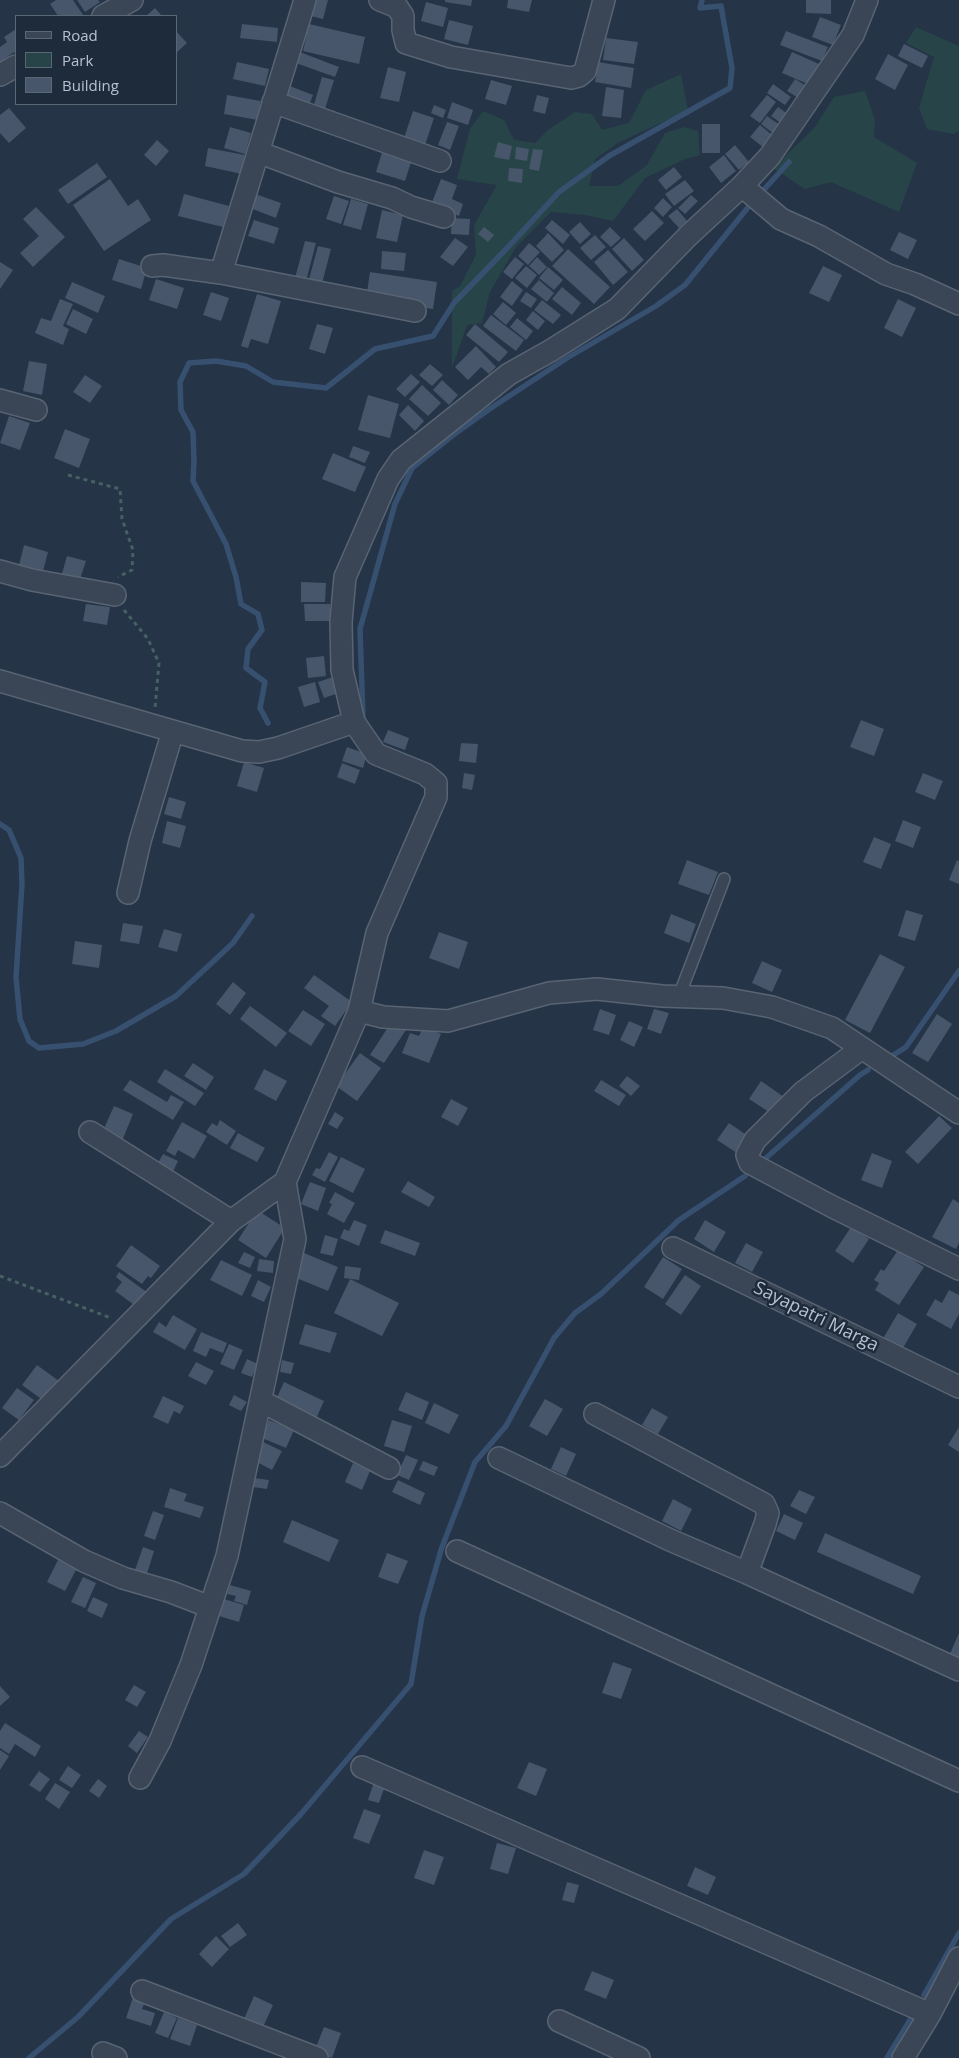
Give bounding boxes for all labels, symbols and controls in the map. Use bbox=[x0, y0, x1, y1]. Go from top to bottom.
legend bbox=[15, 15, 178, 105]
text: Road bbox=[62, 25, 98, 45]
text: Park bbox=[62, 50, 93, 70]
text: Building bbox=[62, 75, 119, 95]
street label: Sayapatri Marga bbox=[750, 1277, 882, 1357]

